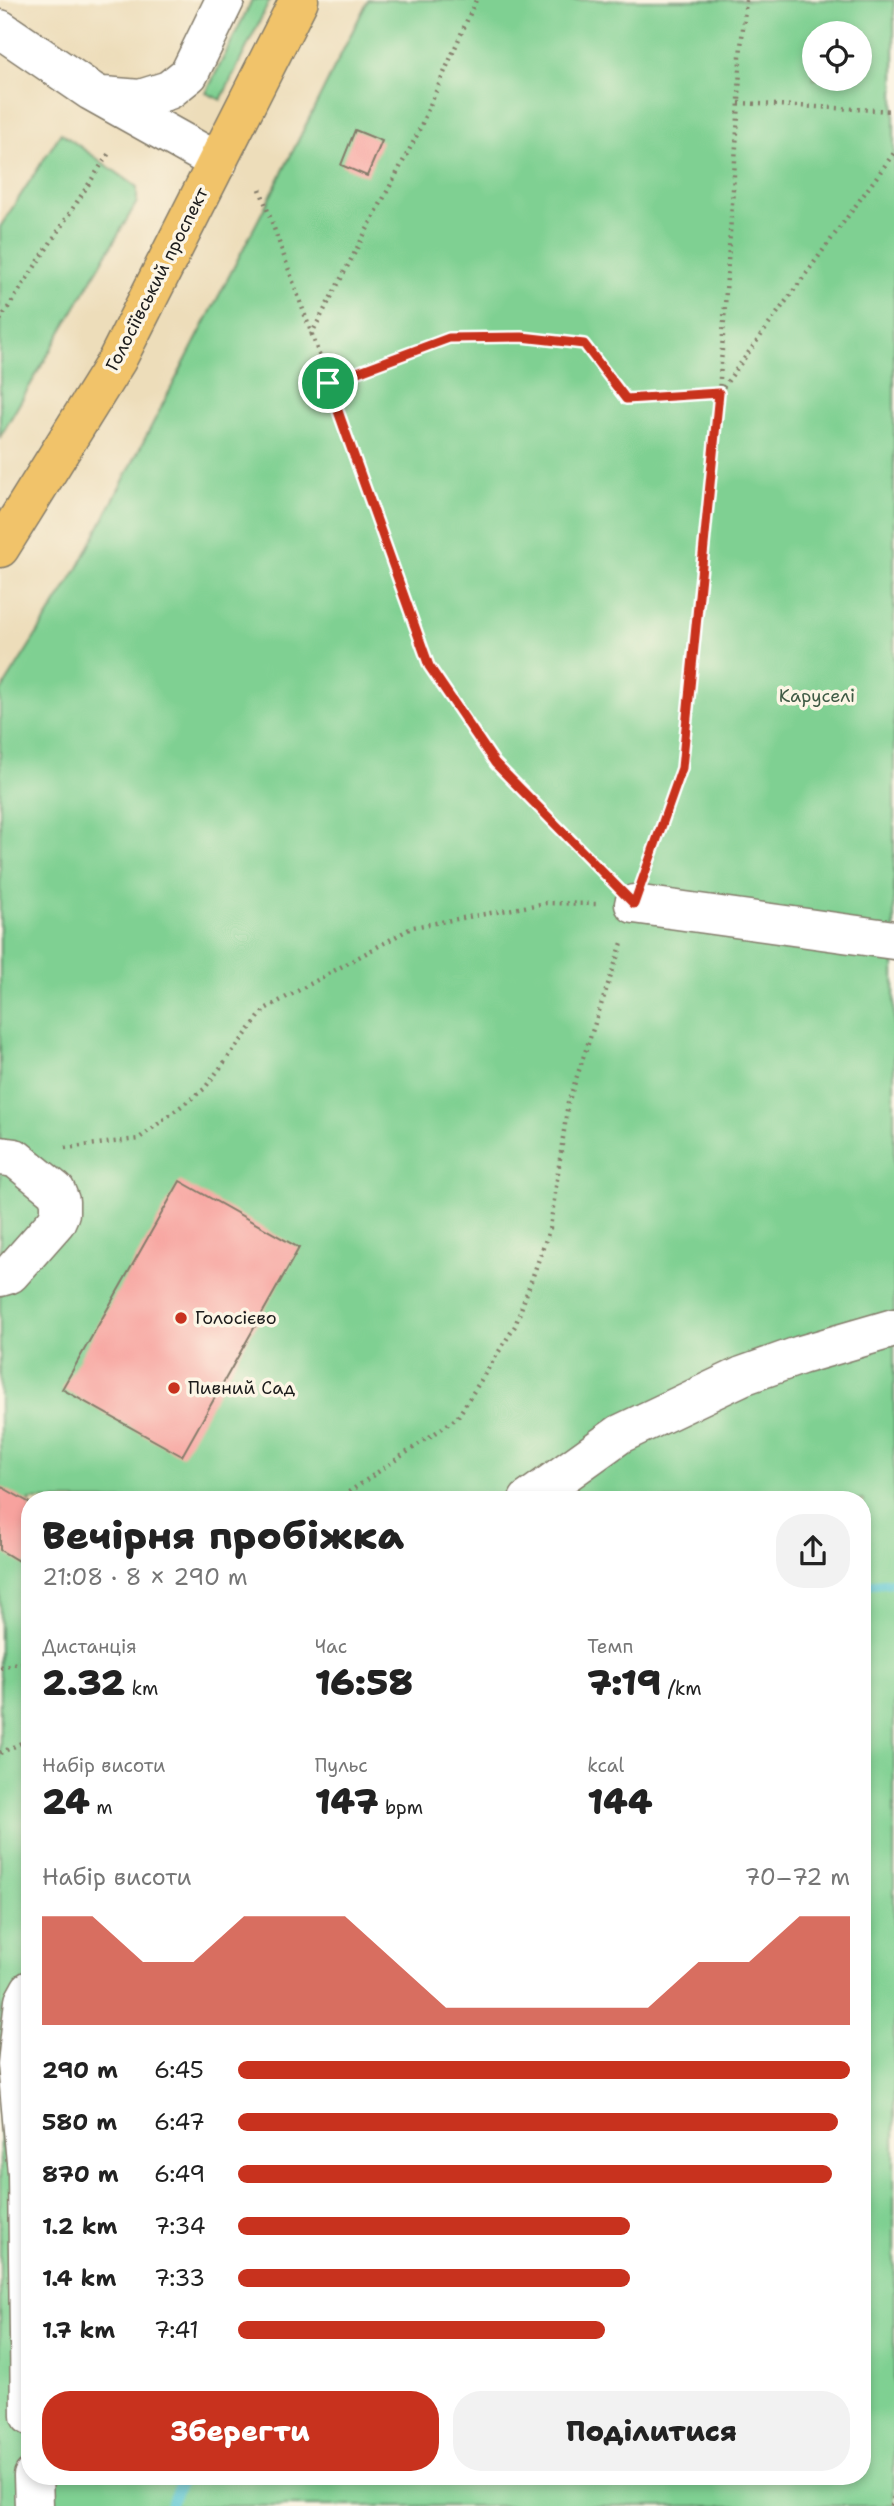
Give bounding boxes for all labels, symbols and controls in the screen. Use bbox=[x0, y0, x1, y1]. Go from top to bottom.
map controls bbox=[802, 21, 872, 91]
button: locate bbox=[802, 21, 872, 91]
street label: Голосіївський проспект bbox=[100, 182, 214, 375]
pin bbox=[298, 353, 358, 413]
icon: arrive bbox=[309, 364, 347, 402]
park label: Каруселі bbox=[779, 684, 855, 708]
place label: Голосієво bbox=[195, 1306, 277, 1330]
marker: Голосієво bbox=[173, 1310, 189, 1326]
place label: Пивний Сад bbox=[188, 1376, 296, 1400]
marker: Пивний Сад bbox=[166, 1380, 182, 1396]
text: Вечірня пробіжка bbox=[42, 1510, 404, 1561]
button: share bbox=[776, 1514, 850, 1588]
text: 21:08 · 8 × 290 m bbox=[42, 1562, 248, 1592]
text: Дистанція bbox=[42, 1634, 137, 1659]
text: Час bbox=[315, 1634, 347, 1659]
text: Темп bbox=[587, 1634, 633, 1659]
text: 2.32 bbox=[42, 1659, 125, 1706]
text: 16:58 bbox=[315, 1659, 413, 1706]
text: 7:19 bbox=[587, 1659, 661, 1706]
text: km bbox=[125, 1676, 158, 1701]
text: /km bbox=[661, 1676, 702, 1701]
text: Набір висоти bbox=[42, 1753, 166, 1778]
text: Пульс bbox=[315, 1753, 368, 1778]
text: kcal bbox=[587, 1753, 624, 1778]
text: 24 bbox=[42, 1778, 90, 1825]
text: 147 bbox=[315, 1778, 378, 1825]
text: 144 bbox=[587, 1778, 652, 1825]
text: m bbox=[90, 1795, 113, 1820]
text: bpm bbox=[378, 1795, 423, 1820]
text: Набір висоти bbox=[42, 1862, 192, 1892]
text: 70–72 m bbox=[744, 1862, 850, 1892]
text: 290 m bbox=[42, 2055, 118, 2085]
text: 6:45 bbox=[154, 2055, 204, 2085]
text: 580 m bbox=[42, 2107, 117, 2137]
text: 6:47 bbox=[154, 2107, 205, 2137]
text: 870 m bbox=[42, 2159, 119, 2189]
text: 6:49 bbox=[154, 2159, 205, 2189]
text: 1.2 km bbox=[42, 2211, 118, 2241]
text: 7:34 bbox=[154, 2211, 206, 2241]
text: 1.4 km bbox=[42, 2263, 116, 2293]
text: 7:33 bbox=[154, 2263, 205, 2293]
text: 1.7 km bbox=[42, 2315, 115, 2345]
text: 7:41 bbox=[154, 2315, 199, 2345]
button: Зберегти bbox=[42, 2391, 439, 2471]
button: Поділитися bbox=[453, 2391, 850, 2471]

